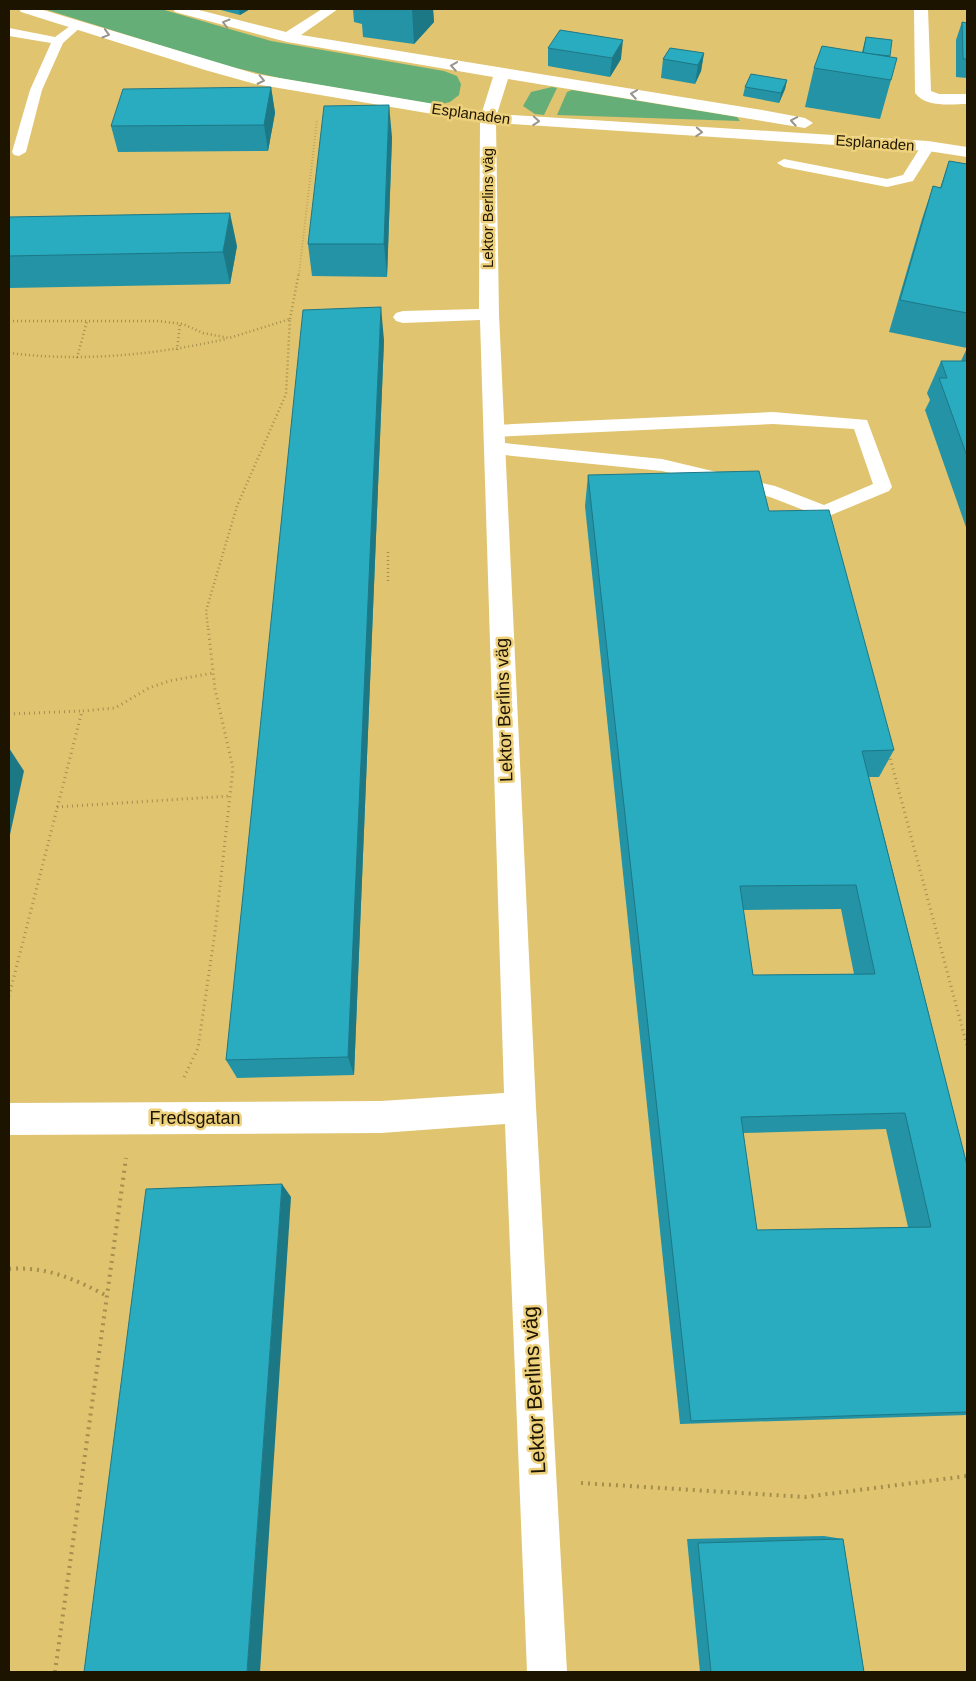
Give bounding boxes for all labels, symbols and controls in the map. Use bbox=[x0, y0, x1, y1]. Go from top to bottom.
one-way arrow bbox=[222, 18, 231, 28]
one-way arrow bbox=[101, 28, 109, 38]
one-way arrow bbox=[450, 61, 458, 72]
one-way arrow bbox=[257, 74, 266, 85]
one-way arrow bbox=[629, 90, 638, 100]
street label: Esplanaden bbox=[431, 100, 511, 127]
one-way arrow bbox=[533, 116, 541, 127]
one-way arrow bbox=[790, 117, 798, 127]
one-way arrow bbox=[695, 126, 703, 137]
street label: Esplanaden bbox=[835, 131, 915, 154]
street label: Lektor Berlins väg bbox=[479, 148, 496, 268]
street label: Lektor Berlins väg bbox=[491, 638, 517, 782]
street label: Fredsgatan bbox=[149, 1108, 241, 1128]
street label: Lektor Berlins väg bbox=[518, 1305, 549, 1475]

